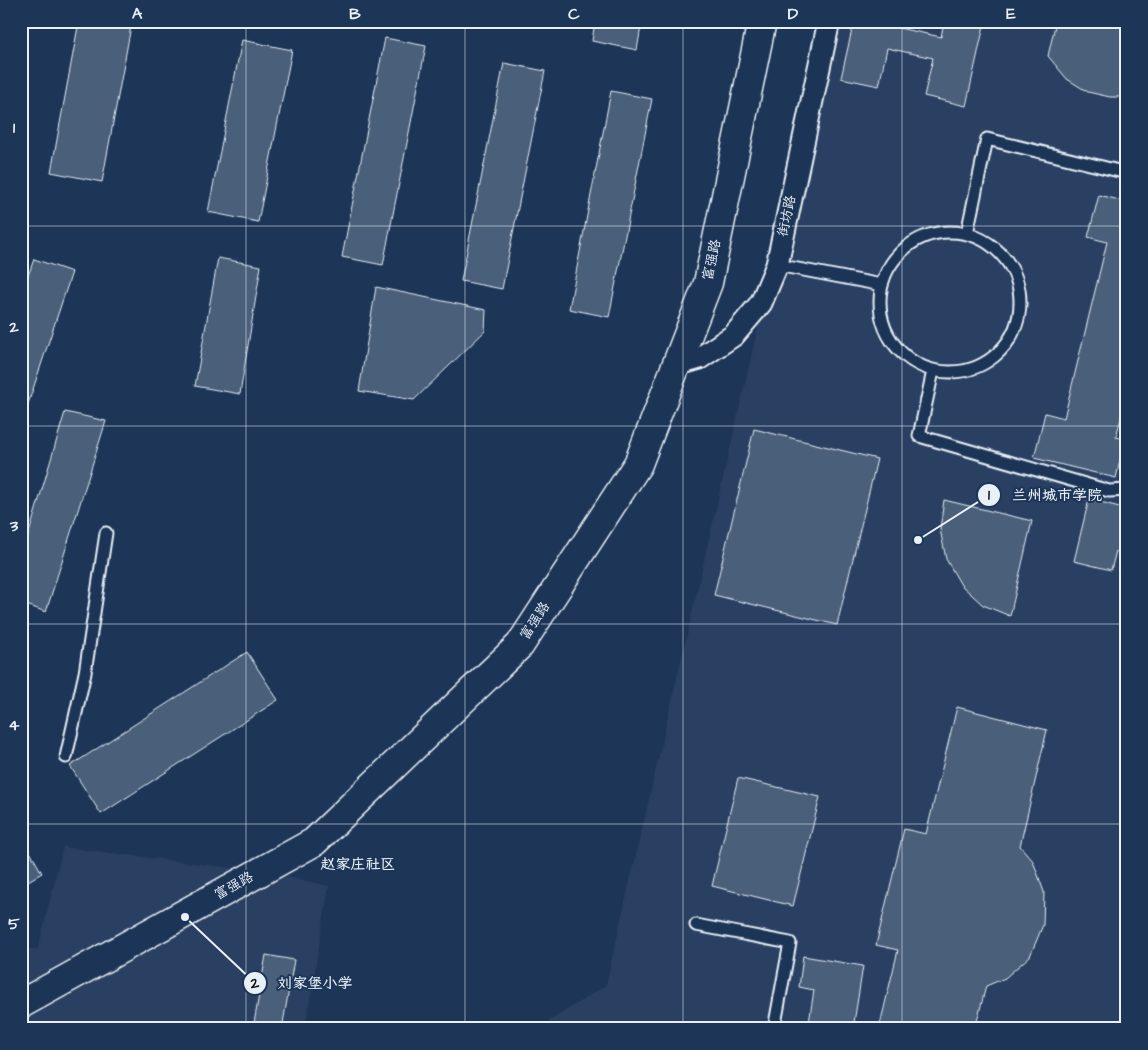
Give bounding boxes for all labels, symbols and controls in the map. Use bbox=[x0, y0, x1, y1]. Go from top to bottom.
text: A bbox=[132, 3, 143, 25]
text: B bbox=[349, 3, 361, 25]
text: C bbox=[568, 3, 580, 25]
text: D bbox=[788, 3, 799, 25]
text: E bbox=[1006, 3, 1016, 25]
text: 1 bbox=[13, 117, 16, 139]
street label: 街坊路 bbox=[773, 193, 801, 239]
street label: 富强路 bbox=[698, 237, 726, 283]
text: 2 bbox=[8, 316, 19, 338]
callout: 兰州城市学院 bbox=[977, 480, 1112, 510]
text: 1 bbox=[988, 485, 990, 506]
text: 兰州城市学院 bbox=[1012, 485, 1102, 506]
text: 3 bbox=[9, 515, 19, 537]
street label: 富强路 bbox=[515, 598, 555, 644]
text: 4 bbox=[9, 714, 20, 736]
district label: 赵家庄社区 bbox=[320, 854, 396, 875]
street label: 富强路 bbox=[211, 867, 257, 905]
text: 5 bbox=[8, 913, 20, 935]
callout: 刘家堡小学 bbox=[243, 968, 363, 998]
text: 2 bbox=[250, 973, 260, 994]
text: 刘家堡小学 bbox=[277, 973, 353, 994]

